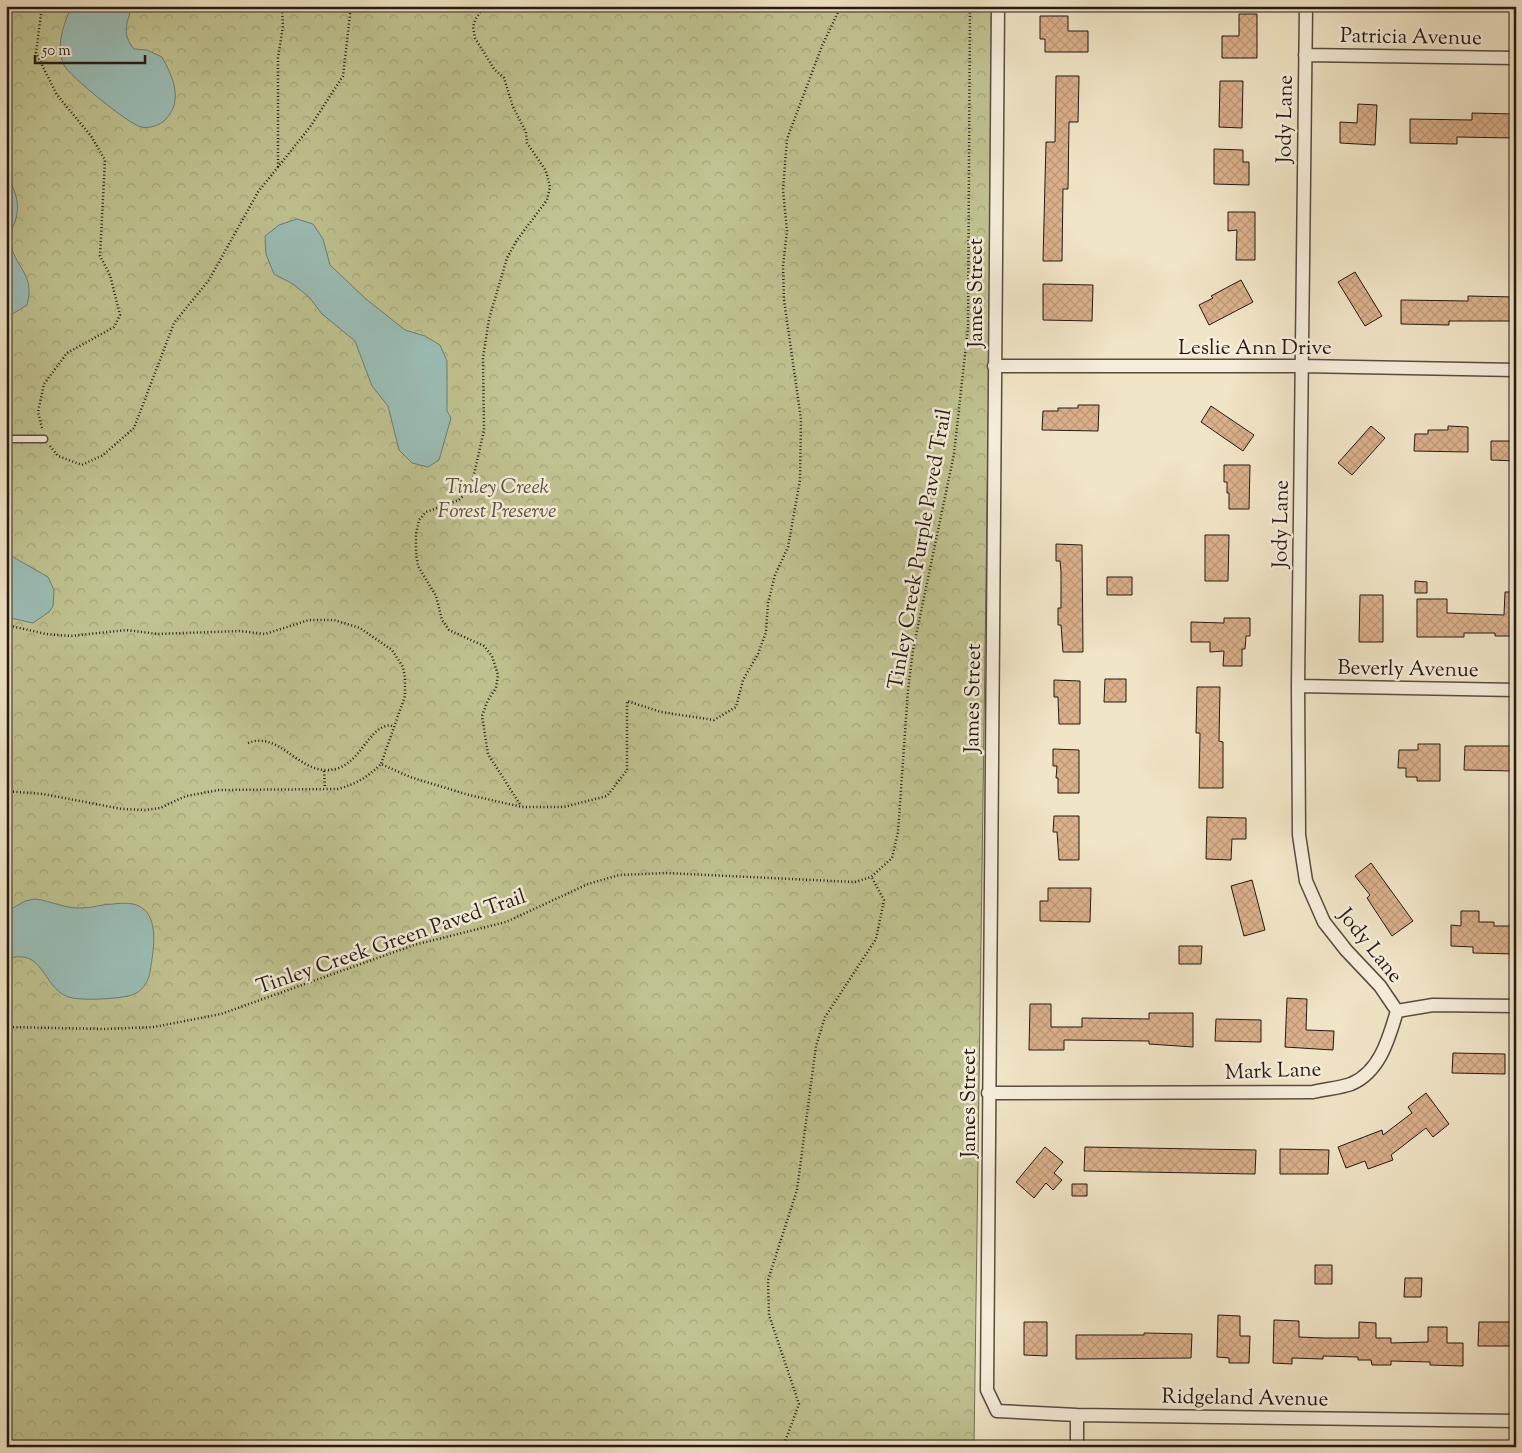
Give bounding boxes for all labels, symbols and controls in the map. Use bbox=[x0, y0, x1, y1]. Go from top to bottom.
street label: Patricia Avenue bbox=[1340, 22, 1482, 54]
scale bar bbox=[35, 32, 145, 64]
text: 50 m bbox=[41, 41, 71, 62]
street label: Jody Lane bbox=[1270, 75, 1302, 165]
street label: James Street bbox=[962, 238, 992, 349]
street label: Leslie Ann Drive bbox=[1178, 334, 1332, 364]
street label: Tinley Creek Purple Paved Trail bbox=[881, 406, 960, 692]
park label: Tinley Creek Forest Preserve bbox=[437, 473, 557, 527]
street label: Jody Lane bbox=[1266, 480, 1298, 570]
street label: James Street bbox=[958, 643, 990, 754]
street label: Beverly Avenue bbox=[1337, 654, 1479, 686]
street label: Tinley Creek Green Paved Trail bbox=[253, 883, 531, 1003]
street label: Jody Lane bbox=[1329, 902, 1409, 990]
street label: James Street bbox=[955, 1048, 985, 1159]
street label: Mark Lane bbox=[1224, 1055, 1322, 1089]
street label: Ridgeland Avenue bbox=[1161, 1383, 1329, 1415]

